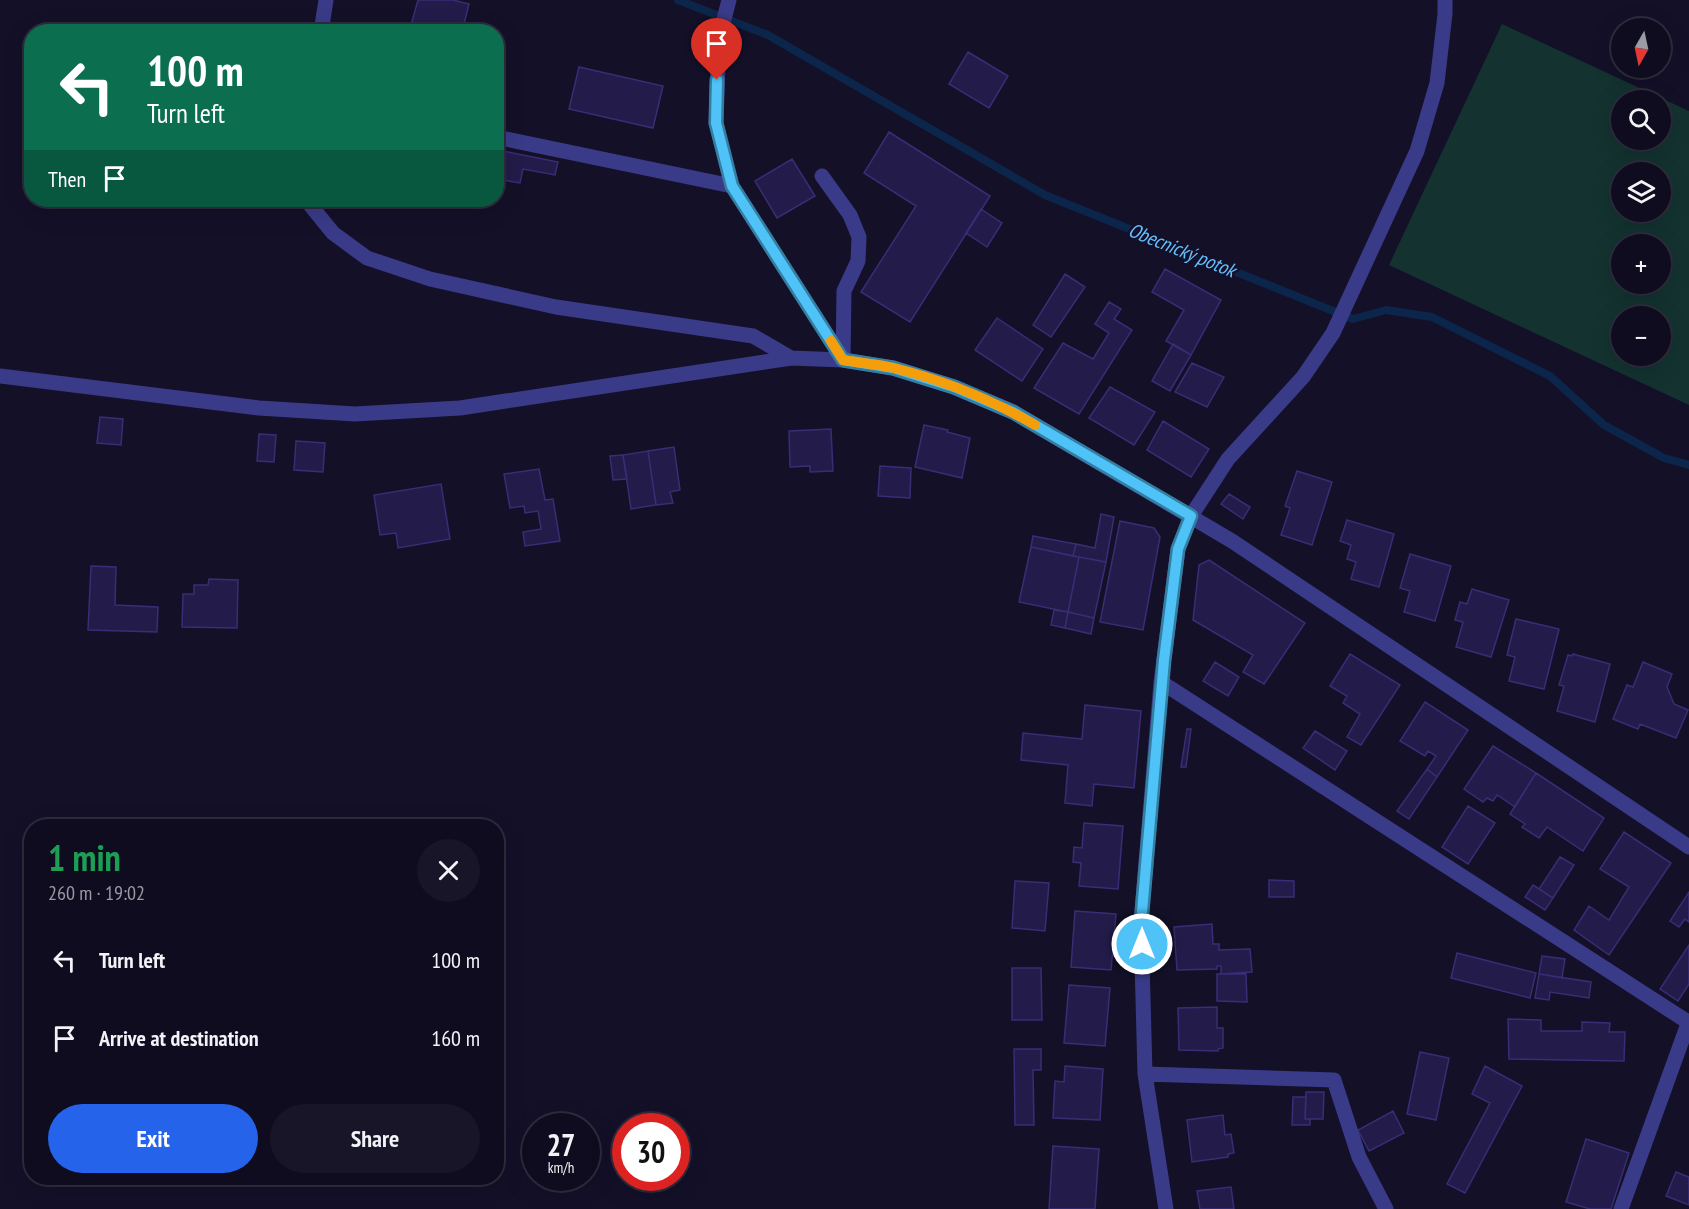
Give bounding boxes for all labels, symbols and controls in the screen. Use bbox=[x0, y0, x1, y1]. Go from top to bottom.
pin bbox=[691, 18, 742, 80]
north arrow bbox=[1611, 18, 1671, 78]
map controls bbox=[1611, 18, 1671, 366]
icon: arrive bbox=[700, 27, 733, 60]
text: 100 m bbox=[147, 43, 244, 98]
icon: left bbox=[48, 48, 126, 126]
button: search bbox=[1611, 90, 1671, 150]
text: Turn left bbox=[147, 96, 225, 130]
icon: arrive bbox=[98, 162, 131, 195]
button: layers bbox=[1611, 162, 1671, 222]
text: Then bbox=[48, 165, 86, 193]
water label: Obecnický potok bbox=[1125, 217, 1241, 284]
button: + bbox=[1611, 234, 1671, 294]
button: − bbox=[1611, 306, 1671, 366]
text: 1 min bbox=[48, 834, 121, 881]
button: close bbox=[417, 839, 480, 902]
text: 260 m · 19:02 bbox=[48, 880, 145, 906]
position arrow bbox=[1110, 912, 1174, 976]
icon: left bbox=[48, 944, 81, 977]
text: Turn left bbox=[99, 946, 165, 974]
text: 100 m bbox=[431, 946, 480, 974]
icon: arrive bbox=[48, 1022, 81, 1055]
text: Arrive at destination bbox=[99, 1024, 259, 1052]
text: 160 m bbox=[431, 1024, 480, 1052]
button: Exit bbox=[48, 1104, 258, 1173]
button: Share bbox=[270, 1104, 480, 1173]
speed limit sign: 30 bbox=[612, 1113, 690, 1191]
text: 27 bbox=[547, 1125, 575, 1164]
text: km/h bbox=[548, 1158, 574, 1177]

